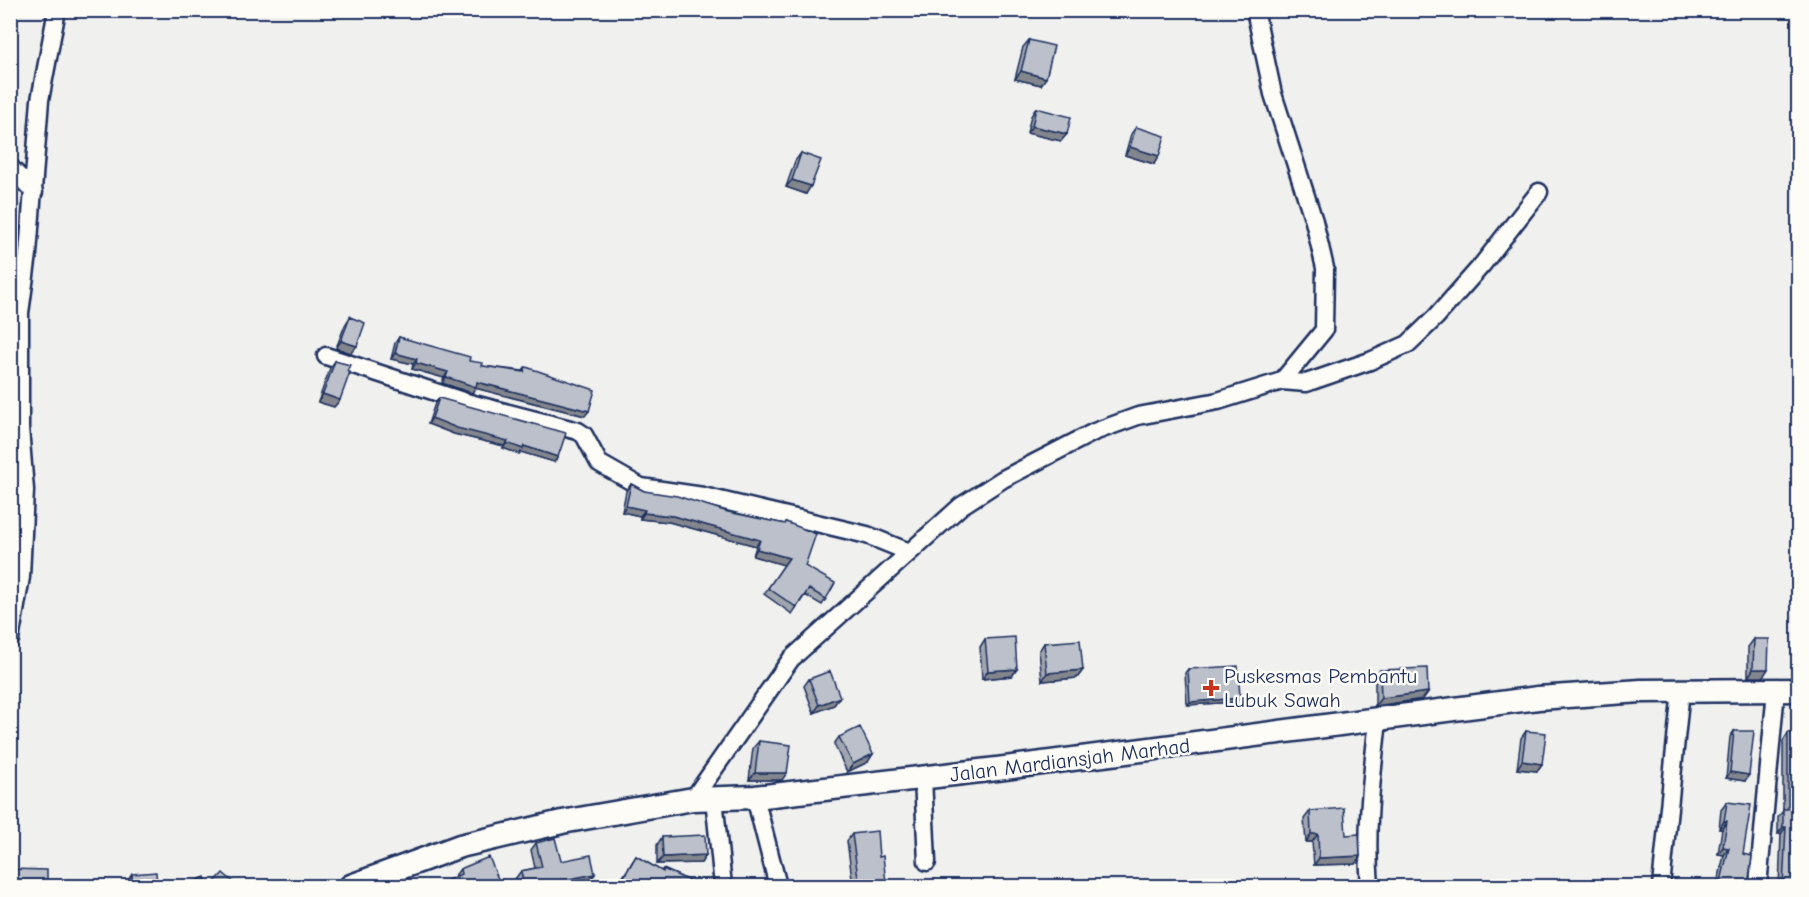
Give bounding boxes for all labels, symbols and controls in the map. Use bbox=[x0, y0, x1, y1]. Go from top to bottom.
place label: Puskesmas Pembantu Lubuk Sawah bbox=[1224, 664, 1417, 712]
marker: Puskesmas Pembantu Lubuk Sawah bbox=[1202, 679, 1220, 697]
street label: Jalan Mardiansjah Marhad bbox=[949, 733, 1191, 787]

